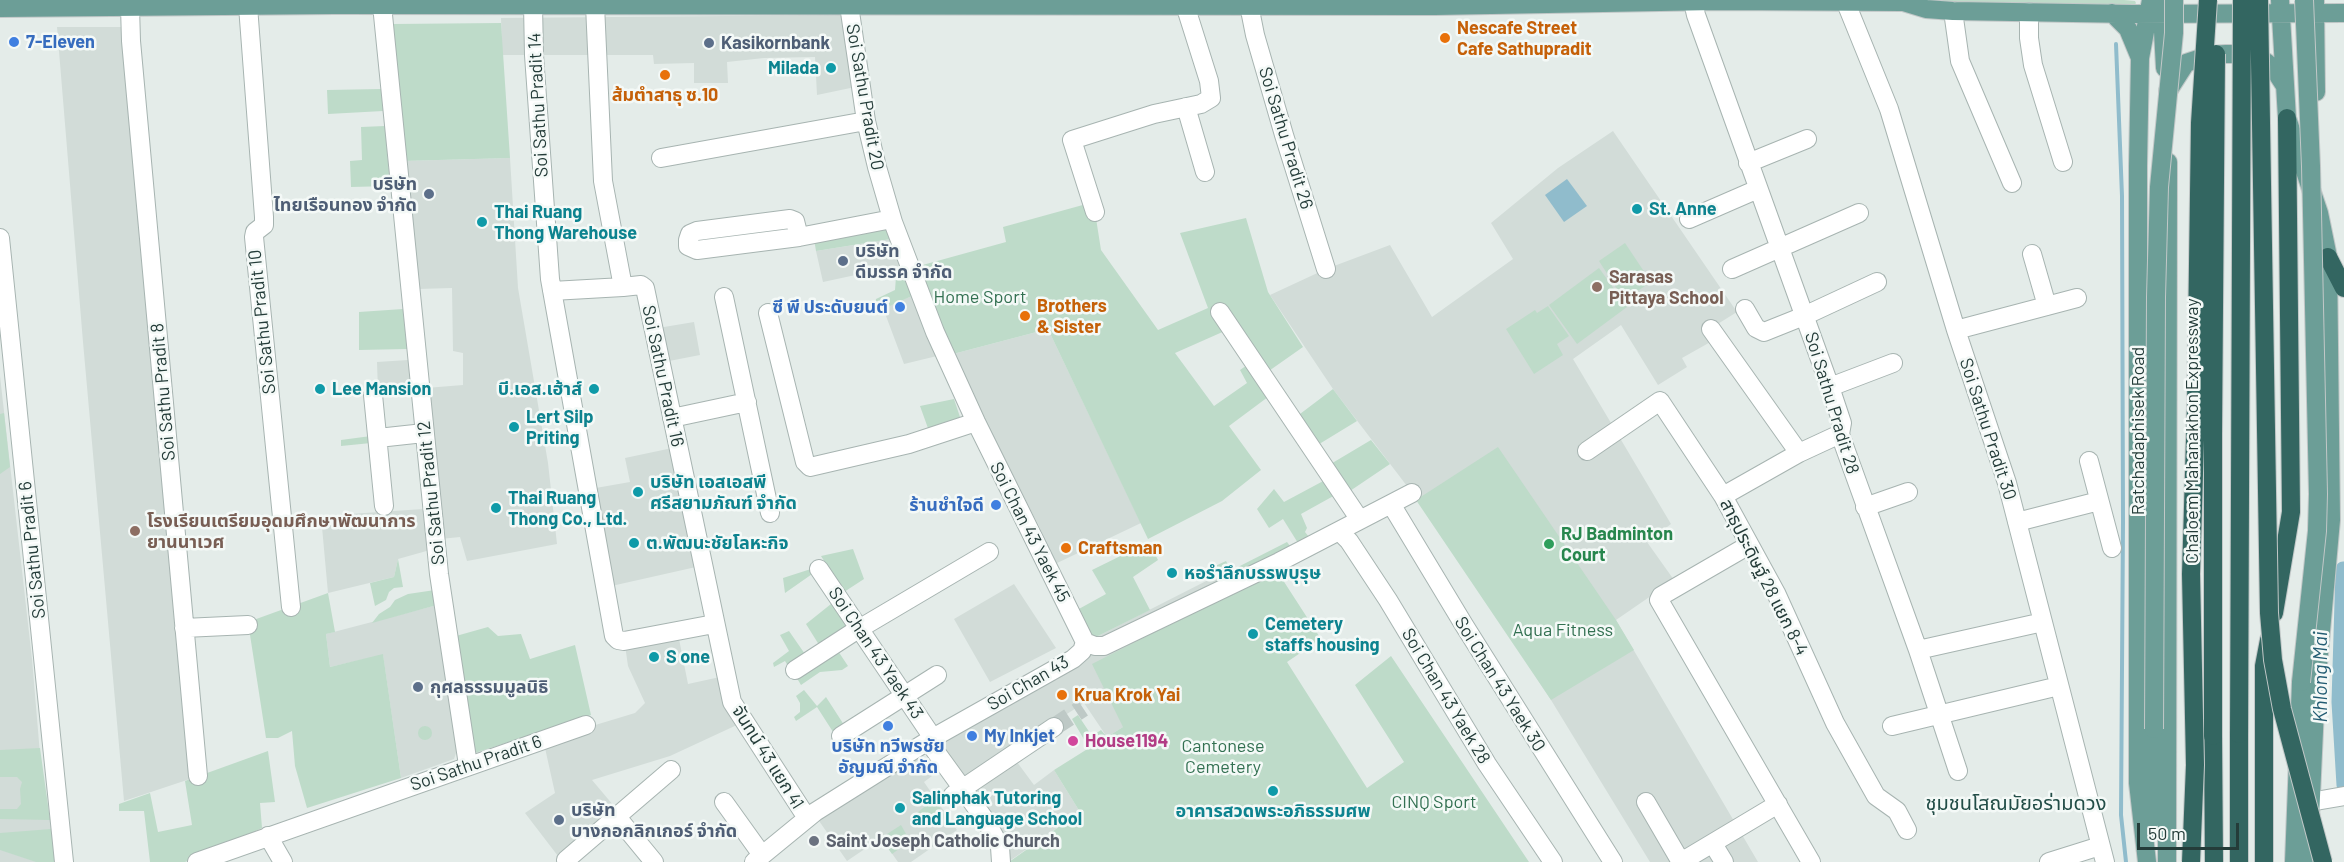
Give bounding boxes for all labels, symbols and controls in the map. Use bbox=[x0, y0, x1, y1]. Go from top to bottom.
place label: Nescafe Street Cafe Sathupradit bbox=[1457, 17, 1592, 60]
street label: Soi Sathu Pradit 20 bbox=[841, 22, 889, 172]
place label: 7-Eleven bbox=[26, 31, 95, 53]
marker: Nescafe Street Cafe Sathupradit bbox=[1438, 31, 1452, 45]
street label: Soi Sathu Pradit 14 bbox=[523, 32, 553, 178]
place label: Kasikornbank bbox=[721, 32, 830, 54]
marker: 7-Eleven bbox=[7, 35, 21, 49]
marker: Kasikornbank bbox=[702, 36, 716, 50]
place label: Milada bbox=[768, 57, 819, 79]
marker: Milada bbox=[824, 61, 838, 75]
street label: Soi Sathu Pradit 26 bbox=[1254, 64, 1318, 212]
marker: ส้มตำสาธุ ซ.10 bbox=[658, 68, 672, 82]
place label: ส้มตำสาธุ ซ.10 bbox=[612, 84, 718, 106]
place label: บริษัท ไทยเรือนทอง จำกัด bbox=[274, 173, 417, 216]
marker: บริษัท ไทยเรือนทอง จำกัด bbox=[422, 187, 436, 201]
place label: St. Anne bbox=[1649, 198, 1717, 220]
place label: Thai Ruang Thong Warehouse bbox=[494, 201, 637, 244]
marker: St. Anne bbox=[1630, 202, 1644, 216]
marker: Thai Ruang Thong Warehouse bbox=[475, 215, 489, 229]
place label: บริษัท ดีมรรค จำกัด bbox=[855, 240, 952, 282]
street label: Soi Sathu Pradit 10 bbox=[244, 249, 280, 395]
marker: บริษัท ดีมรรค จำกัด bbox=[836, 254, 850, 268]
place label: Sarasas Pittaya School bbox=[1609, 266, 1724, 308]
marker: Sarasas Pittaya School bbox=[1590, 280, 1604, 294]
park label: Home Sport bbox=[933, 286, 1027, 308]
place label: Brothers & Sister bbox=[1037, 295, 1107, 338]
place label: ซี พี ประดับยนต์ bbox=[772, 296, 888, 318]
street label: Chaloem Mahanakhon Expressway bbox=[2181, 298, 2203, 564]
marker: ซี พี ประดับยนต์ bbox=[893, 300, 907, 314]
street label: Soi Sathu Pradit 16 bbox=[637, 303, 689, 449]
marker: Brothers & Sister bbox=[1018, 309, 1032, 323]
street label: Soi Sathu Pradit 8 bbox=[146, 322, 180, 462]
street label: Soi Sathu Pradit 28 bbox=[1800, 329, 1864, 477]
street label: Ratchadaphisek Road bbox=[2127, 347, 2149, 515]
street label: Soi Sathu Pradit 30 bbox=[1955, 355, 2021, 503]
place label: Lee Mansion bbox=[332, 378, 431, 400]
place label: บี.เอส.เฮ้าส์ bbox=[498, 378, 582, 400]
marker: Lee Mansion bbox=[313, 382, 327, 396]
marker: บี.เอส.เฮ้าส์ bbox=[587, 382, 601, 396]
place label: Lert Silp Priting bbox=[526, 406, 593, 448]
street label: Soi Sathu Pradit 12 bbox=[413, 420, 449, 566]
marker: Lert Silp Priting bbox=[507, 420, 521, 434]
street label: Soi Chan 43 Yaek 45 bbox=[985, 458, 1075, 606]
place label: บริษัท เอสเอสพี ศรีสยามภัณฑ์ จำกัด bbox=[650, 471, 797, 514]
street label: Soi Sathu Pradit 6 bbox=[14, 480, 50, 620]
marker: บริษัท เอสเอสพี ศรีสยามภัณฑ์ จำกัด bbox=[631, 485, 645, 499]
place label: Thai Ruang Thong Co., Ltd. bbox=[508, 487, 627, 530]
place label: ร้านชำใจดี bbox=[909, 494, 984, 516]
street label: สาธุประดิษฐ์ 28 แยก 8-4 bbox=[1715, 495, 1813, 659]
marker: ร้านชำใจดี bbox=[989, 498, 1003, 512]
marker: Thai Ruang Thong Co., Ltd. bbox=[489, 501, 503, 515]
place label: โรงเรียนเตรียมอุดมศึกษาพัฒนาการ ยานนาเวศ bbox=[147, 510, 416, 552]
place label: RJ Badminton Court bbox=[1561, 523, 1673, 566]
marker: โรงเรียนเตรียมอุดมศึกษาพัฒนาการ ยานนาเวศ bbox=[128, 524, 142, 538]
place label: ต.พัฒนะชัยโลหะกิจ bbox=[646, 532, 789, 554]
marker: ต.พัฒนะชัยโลหะกิจ bbox=[627, 536, 641, 550]
place label: Craftsman bbox=[1078, 537, 1162, 559]
marker: RJ Badminton Court bbox=[1542, 537, 1556, 551]
marker: Craftsman bbox=[1059, 541, 1073, 555]
place label: หอรำลึกบรรพบุรุษ bbox=[1184, 562, 1321, 584]
marker: หอรำลึกบรรพบุรุษ bbox=[1165, 566, 1179, 580]
street label: Soi Chan 43 Yaek 43 bbox=[824, 583, 928, 723]
place label: Cemetery staffs housing bbox=[1265, 613, 1380, 656]
street label: Soi Chan 43 Yaek 30 bbox=[1450, 613, 1550, 755]
park label: Aqua Fitness bbox=[1513, 619, 1613, 641]
street label: Soi Chan 43 Yaek 28 bbox=[1397, 624, 1495, 768]
marker: Cemetery staffs housing bbox=[1246, 627, 1260, 641]
water label: Khlong Mai bbox=[2308, 631, 2332, 723]
place label: S one bbox=[666, 646, 710, 668]
marker: S one bbox=[647, 650, 661, 664]
street label: Soi Chan 43 bbox=[983, 651, 1073, 715]
place label: กุศลธรรมมูลนิธิ bbox=[430, 676, 548, 698]
marker: กุศลธรรมมูลนิธิ bbox=[411, 680, 425, 694]
place label: Krua Krok Yai bbox=[1074, 684, 1180, 706]
marker: Krua Krok Yai bbox=[1055, 688, 1069, 702]
street label: จันทน์ 43 แยก 41 bbox=[727, 701, 809, 813]
marker: บริษัท ทวีพรชัย อัญมณี จำกัด bbox=[881, 719, 895, 733]
place label: My Inkjet bbox=[984, 725, 1055, 747]
marker: My Inkjet bbox=[965, 729, 979, 743]
street label: Soi Sathu Pradit 6 bbox=[407, 730, 545, 796]
place label: House1194 bbox=[1085, 730, 1168, 752]
marker: House1194 bbox=[1066, 734, 1080, 748]
place label: บริษัท ทวีพรชัย อัญมณี จำกัด bbox=[831, 735, 945, 777]
park label: Cantonese Cemetery bbox=[1181, 735, 1265, 777]
marker: อาคารสวดพระอภิธรรมศพ bbox=[1266, 784, 1280, 798]
place label: Salinphak Tutoring and Language School bbox=[912, 787, 1082, 830]
park label: CINQ Sport bbox=[1391, 791, 1477, 813]
district label: ชุมชนโสณมัยอร่ามดวง bbox=[1926, 791, 2106, 815]
place label: บริษัท บางกอกลิกเกอร์ จำกัด bbox=[571, 799, 737, 842]
place label: อาคารสวดพระอภิธรรมศพ bbox=[1175, 800, 1371, 822]
marker: Salinphak Tutoring and Language School bbox=[893, 801, 907, 815]
scale bar bbox=[2140, 811, 2242, 849]
marker: บริษัท บางกอกลิกเกอร์ จำกัด bbox=[552, 813, 566, 827]
text: 50 m bbox=[2148, 822, 2186, 844]
place label: Saint Joseph Catholic Church bbox=[826, 830, 1060, 852]
marker: Saint Joseph Catholic Church bbox=[807, 834, 821, 848]

